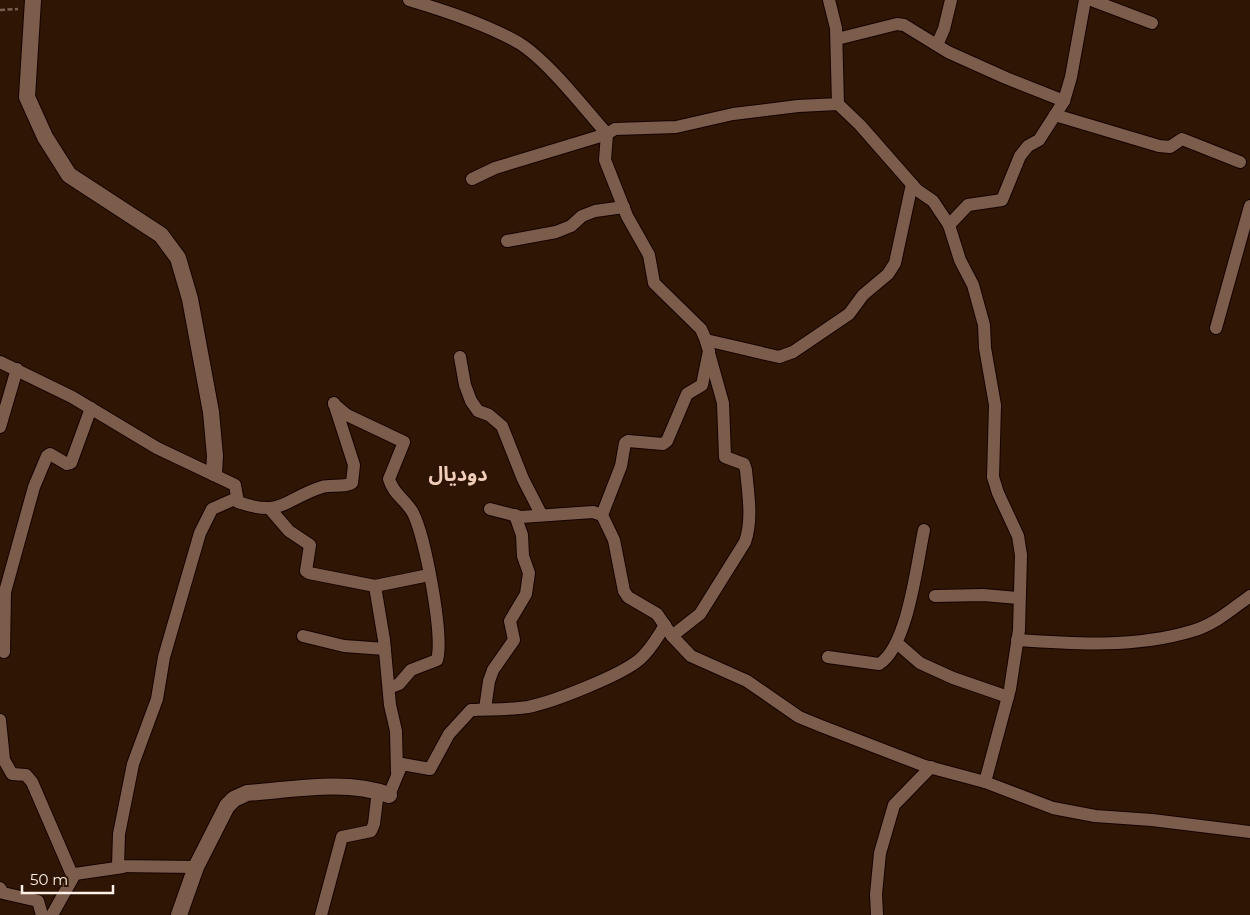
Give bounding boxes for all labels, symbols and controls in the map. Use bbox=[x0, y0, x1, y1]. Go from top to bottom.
district label: دودیال bbox=[429, 462, 488, 486]
scale bar bbox=[22, 862, 114, 894]
text: 50 m bbox=[30, 870, 68, 889]

